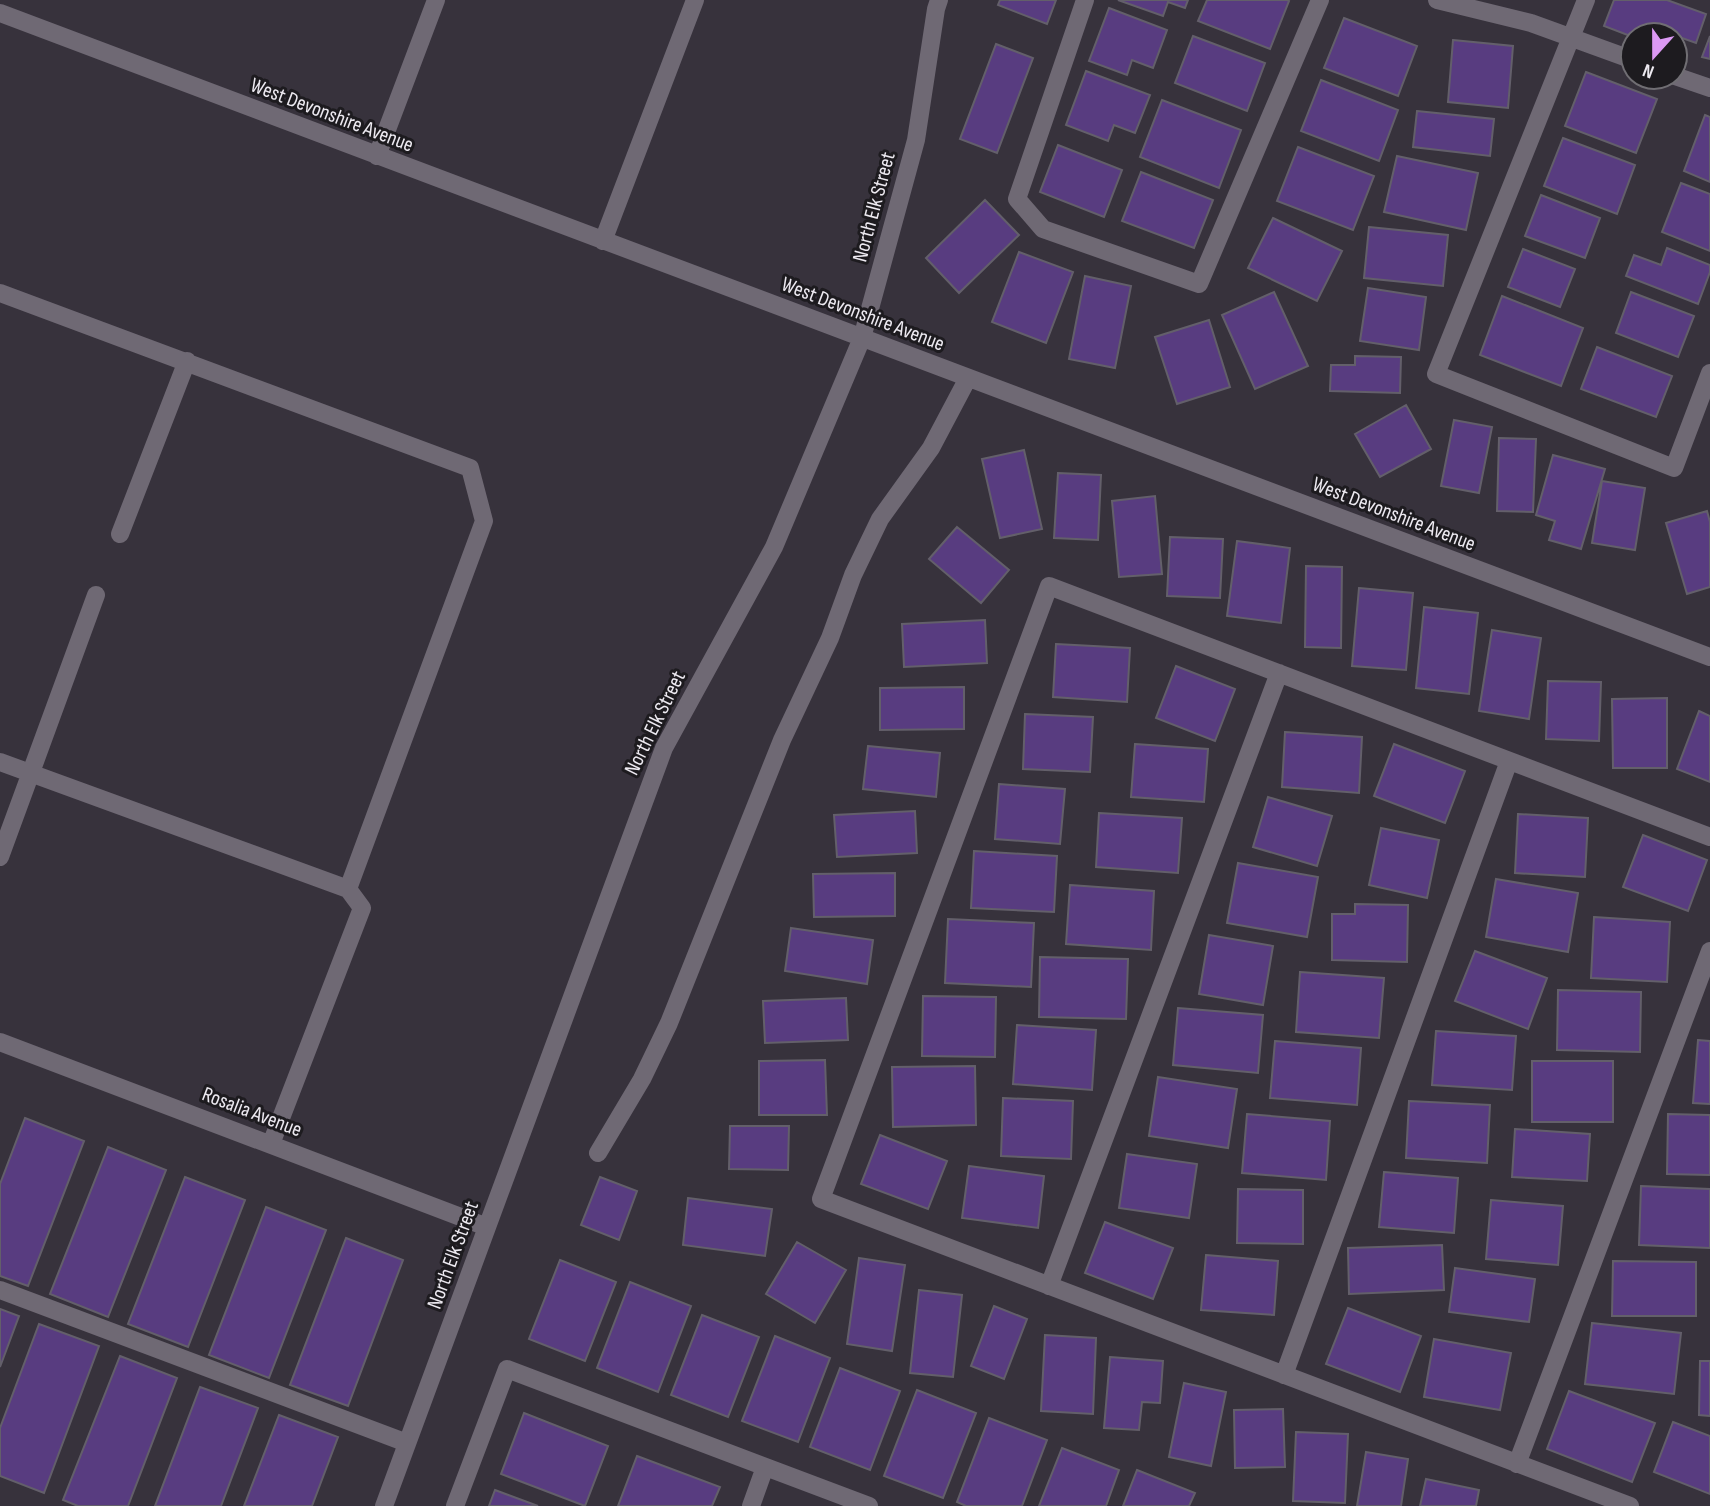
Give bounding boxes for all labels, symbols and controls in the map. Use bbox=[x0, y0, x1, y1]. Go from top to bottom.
north arrow bbox=[1619, 21, 1689, 91]
text: N bbox=[1640, 58, 1657, 83]
street label: West Devonshire Avenue bbox=[247, 72, 417, 158]
street label: North Elk Street bbox=[847, 149, 901, 265]
street label: West Devonshire Avenue bbox=[778, 271, 948, 357]
street label: West Devonshire Avenue bbox=[1309, 471, 1479, 557]
street label: North Elk Street bbox=[619, 667, 691, 779]
street label: Rosalia Avenue bbox=[199, 1082, 305, 1142]
street label: North Elk Street bbox=[422, 1198, 484, 1312]

